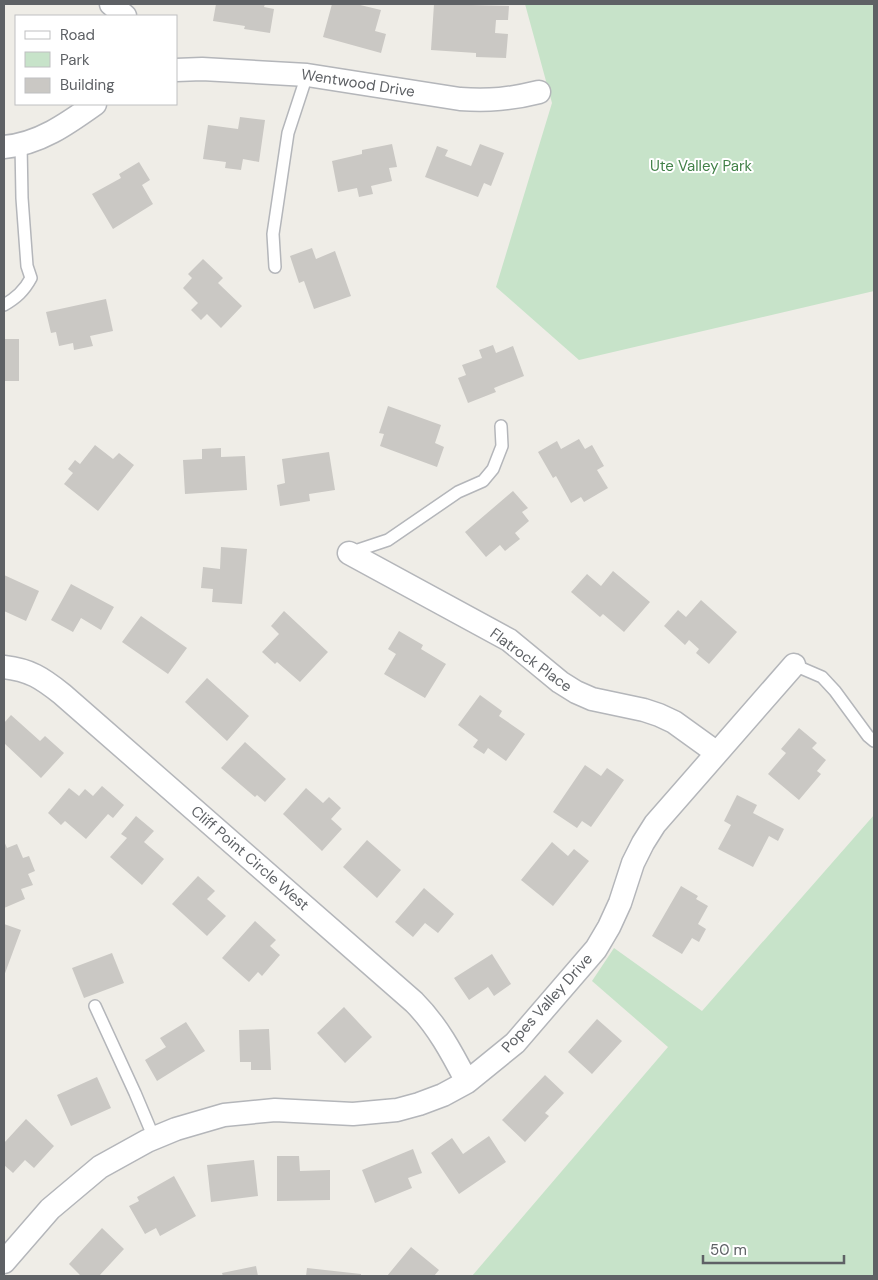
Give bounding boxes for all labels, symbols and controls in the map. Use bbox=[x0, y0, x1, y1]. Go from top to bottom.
legend bbox=[15, 15, 178, 105]
text: Road bbox=[60, 25, 95, 45]
text: Park bbox=[60, 50, 90, 70]
street label: Wentwood Drive bbox=[300, 64, 416, 102]
text: Building bbox=[60, 75, 115, 95]
park label: Ute Valley Park bbox=[650, 156, 753, 176]
street label: Flatrock Place bbox=[486, 623, 576, 697]
street label: Cliff Point Circle West bbox=[187, 801, 313, 915]
street label: Popes Valley Drive bbox=[497, 949, 597, 1057]
scale bar bbox=[703, 1232, 844, 1264]
text: 50 m bbox=[710, 1240, 747, 1260]

